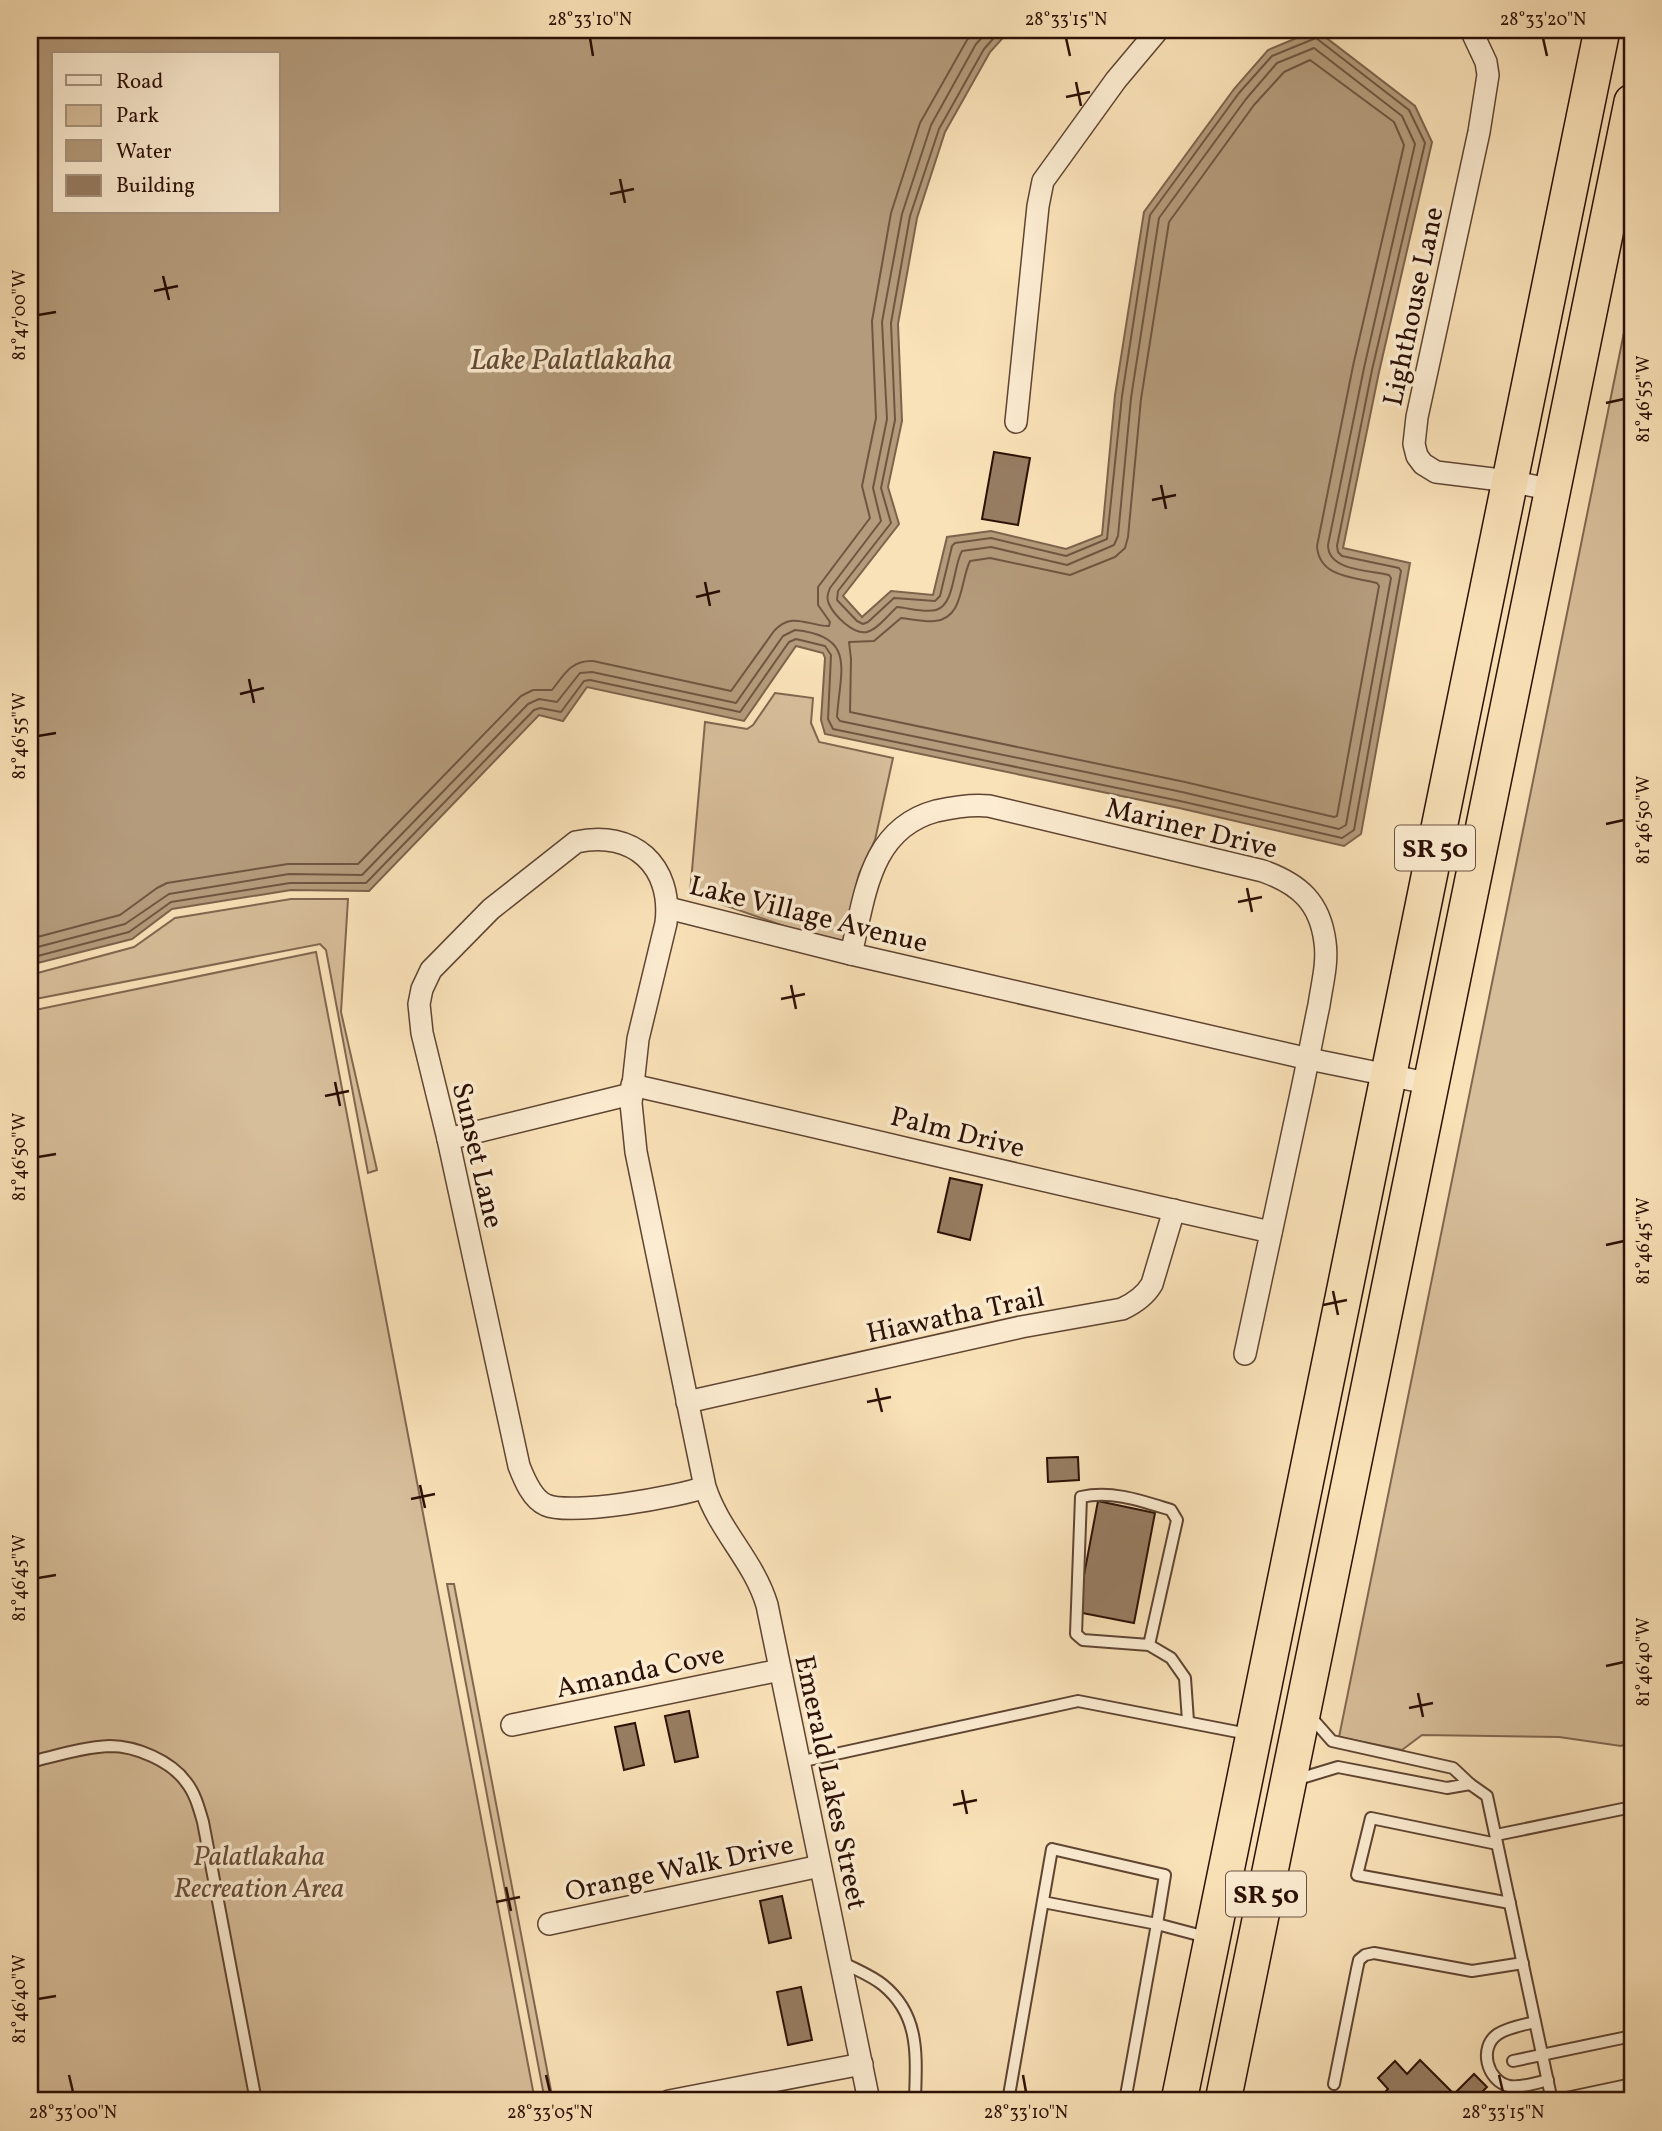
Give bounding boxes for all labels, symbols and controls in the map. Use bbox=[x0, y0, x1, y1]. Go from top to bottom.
text: 28°33'10"N bbox=[548, 8, 632, 33]
text: 28°33'15"N bbox=[1025, 8, 1107, 33]
text: 28°33'20"N bbox=[1500, 8, 1586, 33]
legend bbox=[52, 52, 280, 214]
text: Road bbox=[116, 68, 163, 97]
text: Park bbox=[116, 102, 159, 131]
text: Water bbox=[116, 138, 172, 167]
text: Building bbox=[116, 172, 195, 201]
street label: Lighthouse Lane bbox=[1374, 203, 1455, 410]
text: 81°47'00"W bbox=[8, 270, 33, 360]
water label: Lake Palatlakaha bbox=[470, 340, 672, 382]
text: 81°46'55"W bbox=[1632, 355, 1657, 443]
text: 81°46'55"W bbox=[8, 692, 33, 780]
text: 81°46'50"W bbox=[1632, 776, 1657, 864]
street label: Mariner Drive bbox=[1101, 789, 1281, 870]
road number: SR 50 bbox=[1395, 826, 1475, 870]
street label: Lake Village Avenue bbox=[685, 867, 932, 964]
street label: Sunset Lane bbox=[441, 1079, 512, 1232]
street label: Palm Drive bbox=[886, 1098, 1029, 1169]
text: 81°46'50"W bbox=[8, 1113, 33, 1201]
text: 81°46'45"W bbox=[1632, 1197, 1657, 1285]
street label: Hiawatha Trail bbox=[863, 1279, 1048, 1354]
text: 81°46'45"W bbox=[8, 1534, 33, 1622]
text: 81°46'40"W bbox=[1632, 1617, 1657, 1707]
street label: Amanda Cove bbox=[553, 1636, 728, 1709]
street label: Emerald Lakes Street bbox=[784, 1652, 876, 1913]
street label: Orange Walk Drive bbox=[562, 1826, 797, 1913]
park label: Palatlakaha Recreation Area bbox=[174, 1838, 344, 1909]
road number: SR 50 bbox=[1226, 1871, 1306, 1916]
text: 81°46'40"W bbox=[8, 1954, 33, 2044]
text: 28°33'00"N bbox=[29, 2101, 117, 2126]
text: 28°33'05"N bbox=[507, 2101, 593, 2126]
text: 28°33'10"N bbox=[984, 2101, 1068, 2126]
text: 28°33'15"N bbox=[1462, 2101, 1544, 2126]

